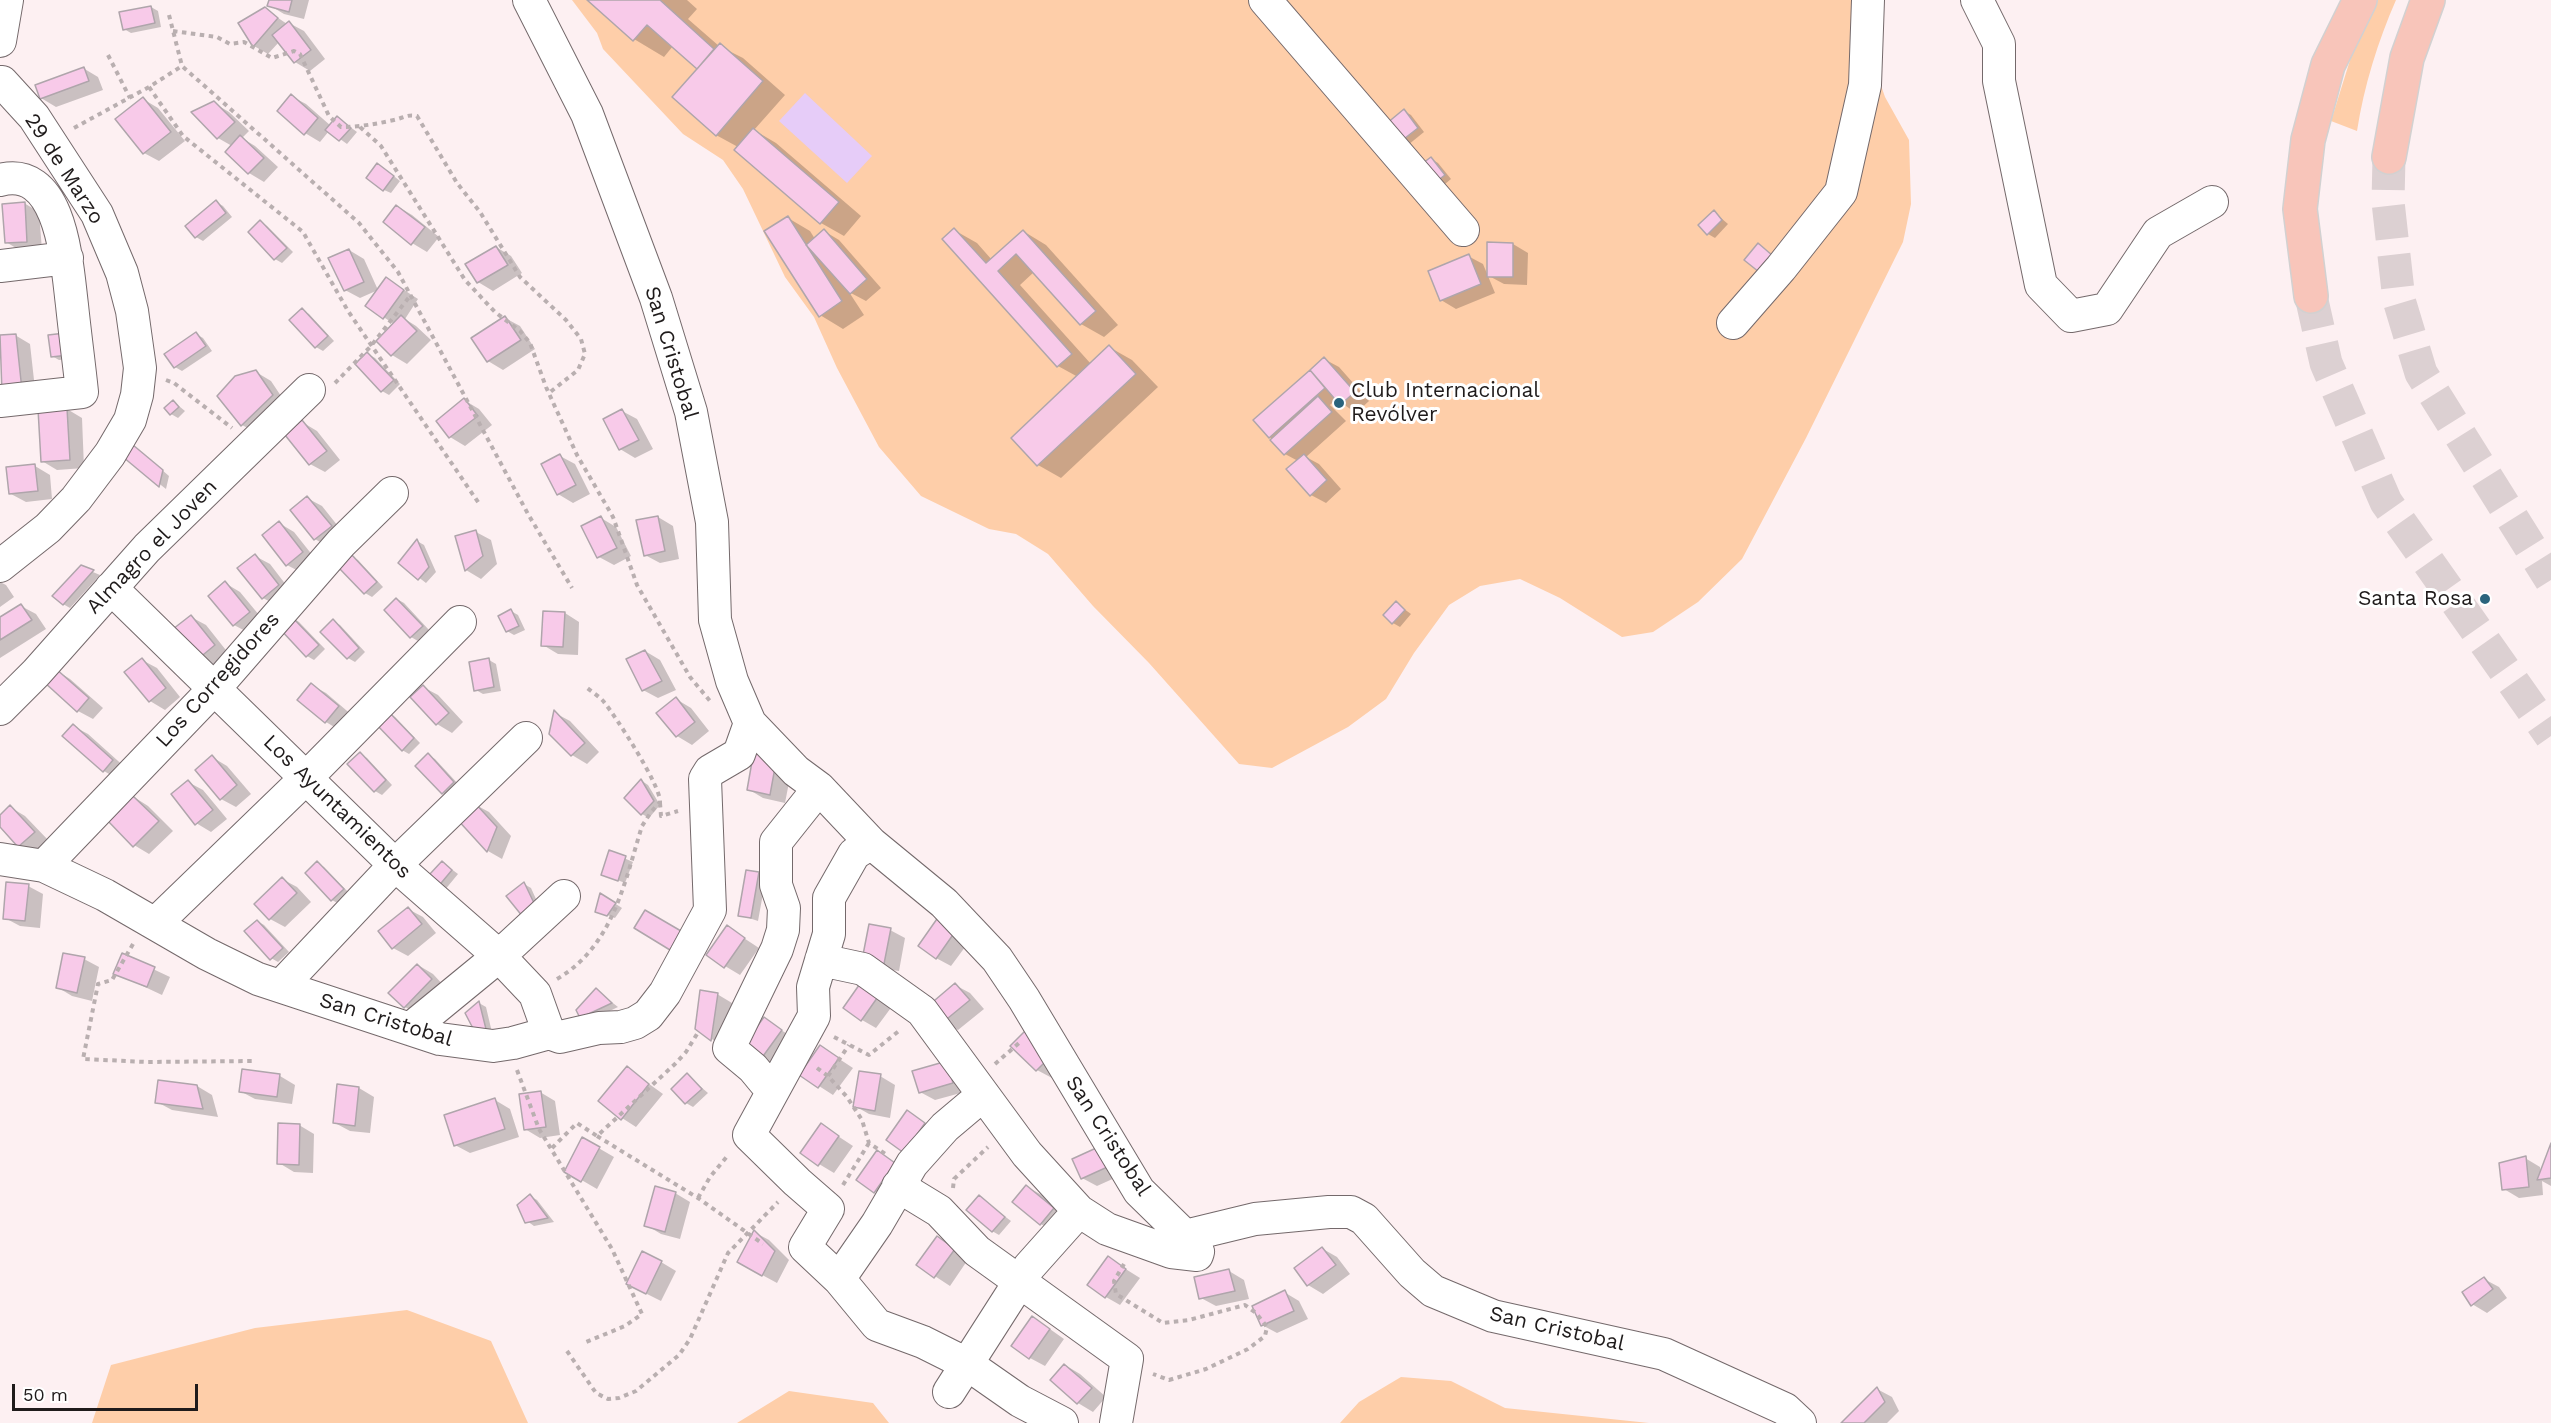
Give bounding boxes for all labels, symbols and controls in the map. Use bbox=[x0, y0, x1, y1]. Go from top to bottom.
street label: 29 de Marzo bbox=[19, 109, 109, 229]
street label: San Cristobal bbox=[639, 283, 703, 423]
place label: Club Internacional Revólver bbox=[1351, 378, 1540, 428]
marker: Club Internacional Revólver bbox=[1332, 396, 1346, 410]
street label: Almagro el Joven bbox=[81, 474, 223, 620]
place label: Santa Rosa bbox=[2358, 586, 2473, 612]
marker: Santa Rosa bbox=[2478, 592, 2492, 606]
street label: Los Corregidores bbox=[151, 607, 285, 753]
street label: Los Ayuntamientos bbox=[258, 730, 416, 884]
street label: San Cristobal bbox=[316, 988, 456, 1052]
street label: San Cristobal bbox=[1060, 1071, 1156, 1201]
street label: San Cristobal bbox=[1487, 1301, 1627, 1357]
scale bar bbox=[15, 1372, 201, 1410]
text: 50 m bbox=[23, 1384, 68, 1405]

